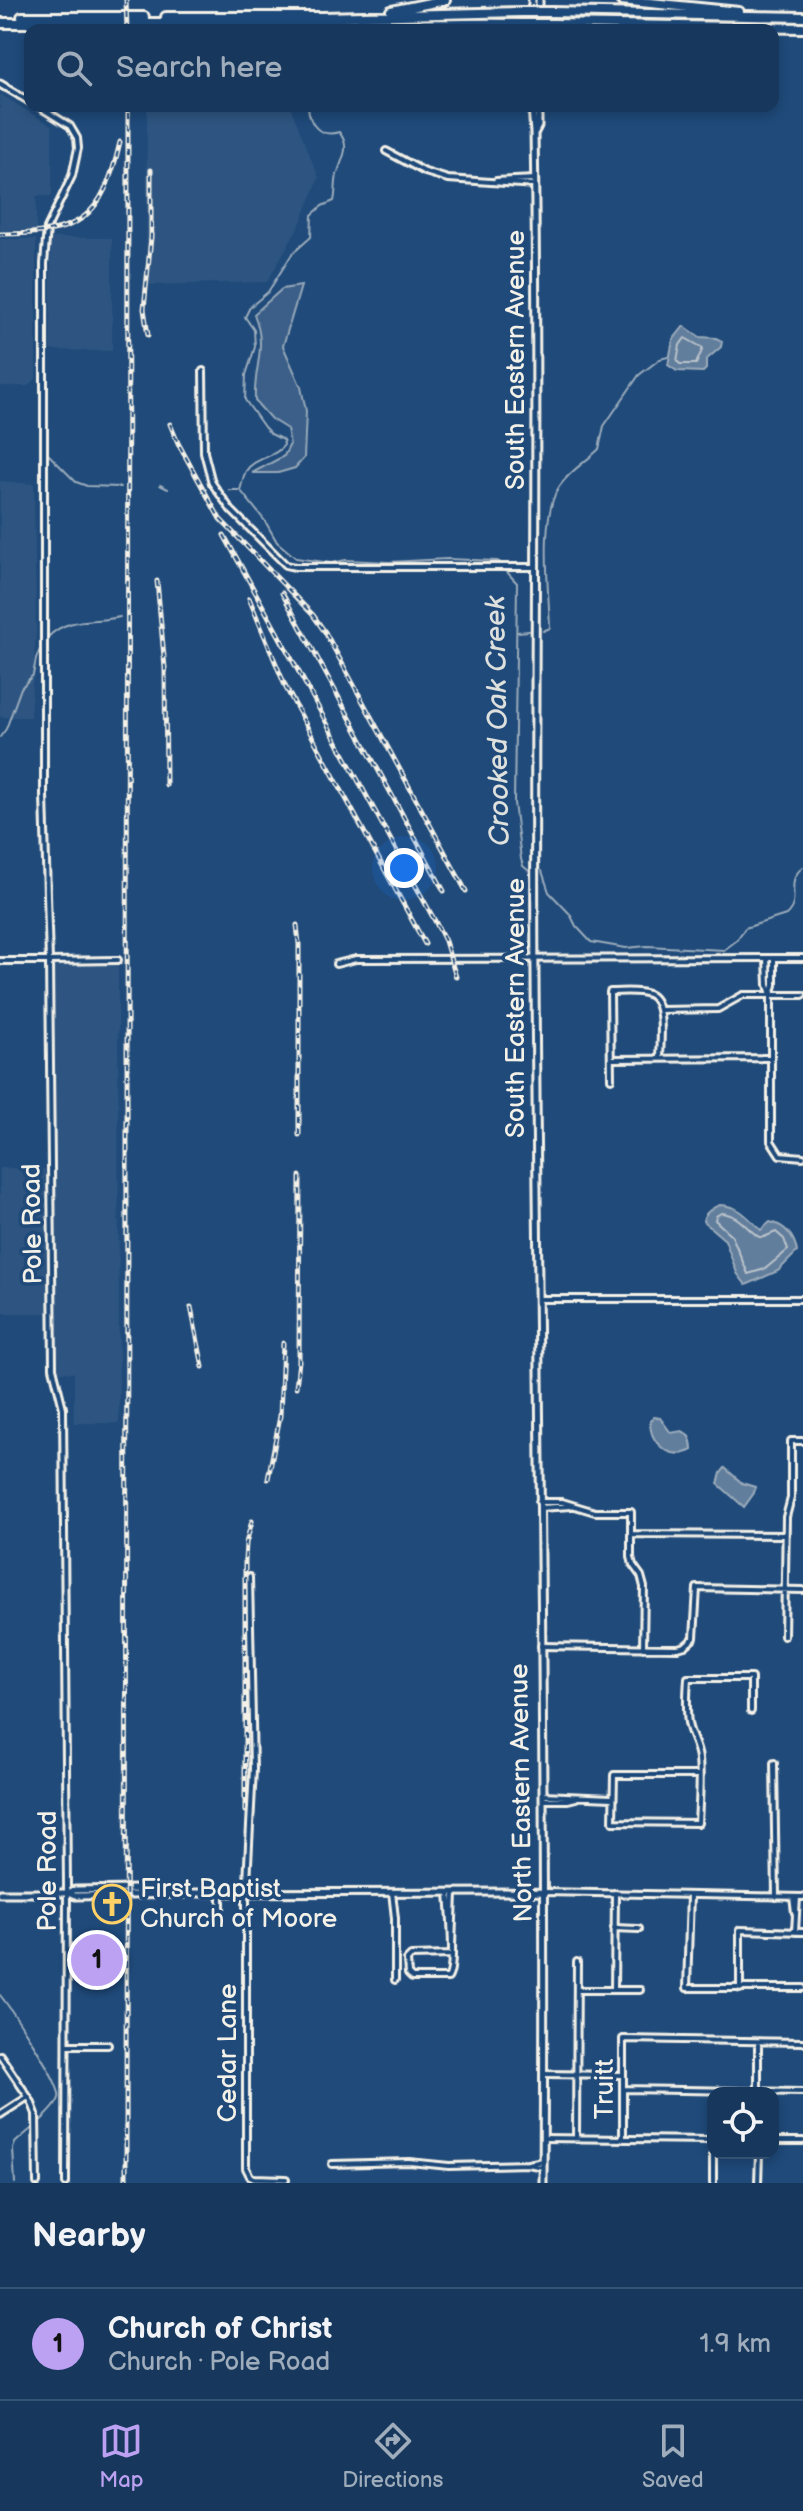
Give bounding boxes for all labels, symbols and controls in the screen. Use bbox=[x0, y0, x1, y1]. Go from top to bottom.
search box bbox=[24, 24, 779, 112]
icon: search bbox=[52, 46, 96, 90]
text: Search here bbox=[116, 50, 282, 86]
street label: South Eastern Avenue bbox=[501, 230, 532, 490]
water label: Crooked Oak Creek bbox=[479, 594, 517, 846]
your location bbox=[384, 848, 424, 888]
street label: South Eastern Avenue bbox=[501, 878, 532, 1138]
street label: Pole Road bbox=[16, 1163, 50, 1285]
street label: North Eastern Avenue bbox=[504, 1663, 540, 1923]
street label: Pole Road bbox=[33, 1810, 64, 1932]
place label: First Baptist Church of Moore bbox=[140, 1874, 337, 1935]
church icon: First Baptist Church of Moore bbox=[91, 1883, 133, 1925]
pin: 1 bbox=[71, 1930, 123, 1990]
street label: Cedar Lane bbox=[213, 1984, 244, 2122]
street label: Truitt bbox=[590, 2059, 621, 2119]
map controls bbox=[707, 2087, 779, 2159]
button: locate bbox=[707, 2087, 779, 2159]
text: Nearby bbox=[32, 2215, 146, 2256]
text: Church of Christ bbox=[108, 2311, 332, 2347]
text: 1 bbox=[53, 2329, 63, 2360]
text: 1.9 km bbox=[700, 2329, 771, 2360]
text: Church · Pole Road bbox=[108, 2347, 330, 2378]
tab: Map bbox=[99, 2419, 144, 2494]
tab: Directions bbox=[342, 2419, 443, 2494]
tab: Saved bbox=[642, 2419, 704, 2494]

